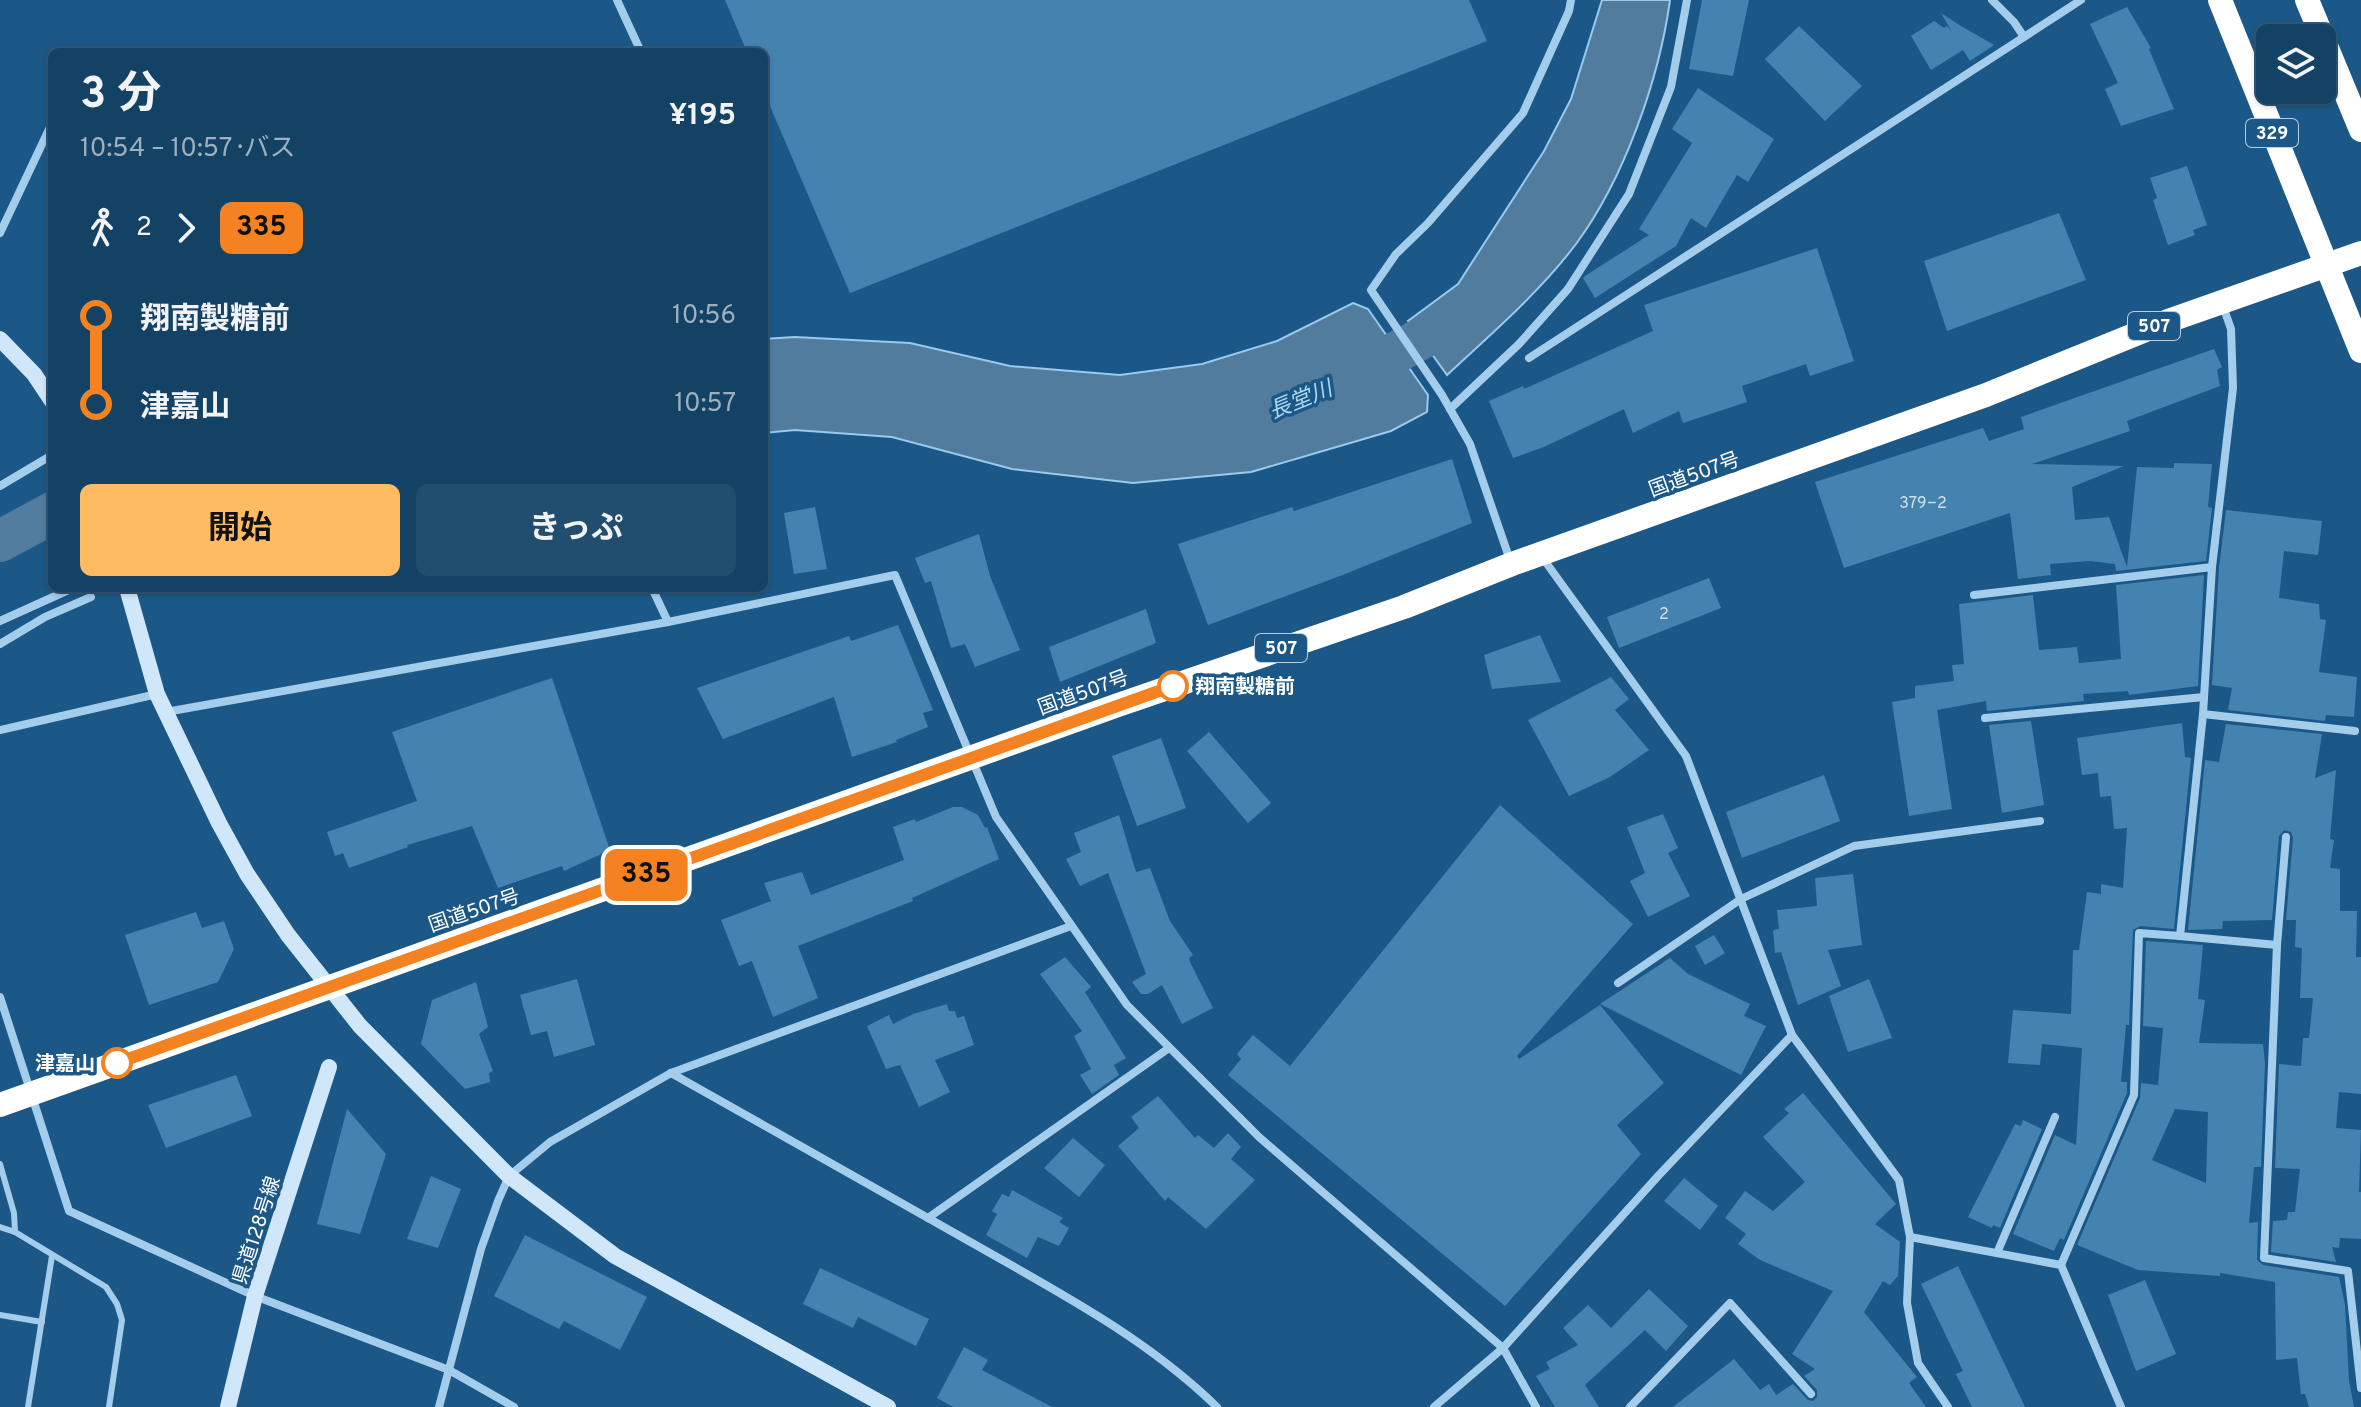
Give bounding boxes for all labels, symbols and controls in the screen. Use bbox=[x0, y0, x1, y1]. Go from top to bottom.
map controls bbox=[2256, 24, 2336, 104]
button: layers bbox=[2256, 24, 2336, 104]
text: 3 分 bbox=[80, 68, 161, 124]
text: ¥195 bbox=[669, 98, 736, 135]
road number: 329 bbox=[2246, 119, 2298, 147]
text: 10:54 – 10:57 · バス bbox=[80, 133, 295, 166]
icon: walk bbox=[80, 206, 124, 250]
icon: forward bbox=[164, 206, 208, 250]
text: 335 bbox=[236, 210, 287, 246]
text: 2 bbox=[136, 212, 152, 245]
text: 10:56 bbox=[672, 300, 736, 333]
text: 翔南製糖前 bbox=[140, 302, 290, 339]
road number: 507 bbox=[2128, 312, 2180, 340]
water label: 長堂川 bbox=[1265, 376, 1338, 426]
text: 10:57 bbox=[674, 388, 736, 421]
text: 津嘉山 bbox=[140, 390, 230, 427]
street label: 国道507号 bbox=[1646, 447, 1744, 504]
button: 開始 bbox=[80, 484, 400, 576]
button: きっぷ bbox=[416, 484, 736, 576]
house number: 379−2 bbox=[1899, 494, 1947, 514]
house number: 2 bbox=[1659, 605, 1669, 625]
road number: 507 bbox=[1255, 634, 1307, 662]
street label: 国道507号 bbox=[1035, 665, 1133, 722]
marker: 翔南製糖前 bbox=[1158, 671, 1188, 701]
place label: 翔南製糖前 bbox=[1195, 675, 1295, 701]
line badge: 335 bbox=[600, 849, 692, 901]
text: 335 bbox=[621, 857, 671, 893]
street label: 国道507号 bbox=[425, 884, 524, 940]
marker: 津嘉山 bbox=[102, 1048, 132, 1078]
place label: 津嘉山 bbox=[35, 1052, 95, 1078]
street label: 県道128号線 bbox=[228, 1173, 288, 1288]

